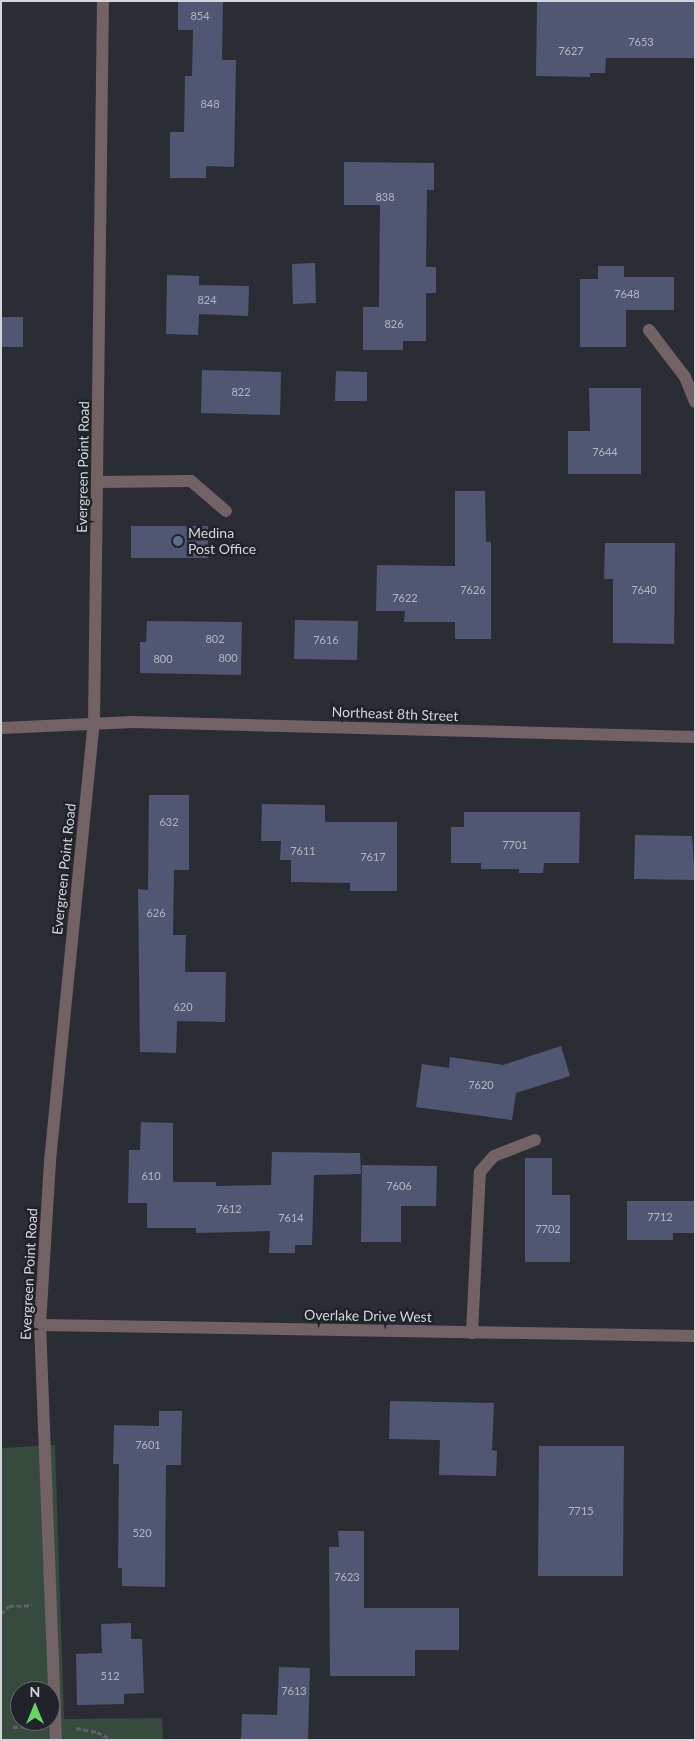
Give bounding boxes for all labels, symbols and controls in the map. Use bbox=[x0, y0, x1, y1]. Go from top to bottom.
house number: 854 bbox=[190, 9, 210, 23]
house number: 7653 bbox=[628, 35, 654, 49]
house number: 7627 bbox=[558, 44, 584, 58]
house number: 848 bbox=[200, 97, 220, 111]
house number: 838 bbox=[375, 190, 395, 204]
house number: 7648 bbox=[614, 287, 640, 301]
house number: 824 bbox=[197, 293, 217, 307]
house number: 826 bbox=[384, 317, 404, 331]
house number: 822 bbox=[231, 385, 251, 399]
street label: Evergreen Point Road bbox=[73, 401, 93, 533]
house number: 7644 bbox=[592, 445, 618, 459]
place label: Medina Post Office bbox=[188, 525, 256, 558]
marker: Medina Post Office bbox=[172, 535, 184, 547]
house number: 7626 bbox=[460, 583, 486, 597]
house number: 7640 bbox=[631, 583, 657, 597]
house number: 7622 bbox=[392, 591, 418, 605]
house number: 802 bbox=[205, 632, 225, 646]
house number: 7616 bbox=[313, 633, 339, 647]
house number: 800 bbox=[218, 651, 238, 665]
house number: 800 bbox=[153, 652, 173, 666]
street label: Northeast 8th Street bbox=[331, 703, 459, 725]
street label: Evergreen Point Road bbox=[49, 802, 79, 936]
house number: 632 bbox=[159, 815, 179, 829]
house number: 7701 bbox=[502, 838, 528, 852]
house number: 7611 bbox=[290, 844, 316, 858]
house number: 7617 bbox=[360, 850, 386, 864]
house number: 626 bbox=[146, 906, 166, 920]
house number: 620 bbox=[173, 1000, 193, 1014]
house number: 7620 bbox=[468, 1078, 494, 1092]
house number: 610 bbox=[141, 1169, 161, 1183]
house number: 7606 bbox=[386, 1179, 412, 1193]
house number: 7612 bbox=[216, 1202, 242, 1216]
street label: Evergreen Point Road bbox=[17, 1208, 41, 1340]
house number: 7712 bbox=[647, 1210, 673, 1224]
house number: 7614 bbox=[278, 1211, 304, 1225]
house number: 7702 bbox=[535, 1222, 561, 1236]
street label: Overlake Drive West bbox=[304, 1306, 432, 1326]
house number: 7601 bbox=[135, 1438, 161, 1452]
house number: 7715 bbox=[568, 1504, 594, 1518]
house number: 520 bbox=[132, 1526, 152, 1540]
house number: 7623 bbox=[334, 1570, 360, 1584]
house number: 512 bbox=[100, 1669, 120, 1683]
north arrow bbox=[10, 1681, 60, 1731]
text: N bbox=[30, 1683, 40, 1700]
house number: 7613 bbox=[281, 1684, 307, 1698]

